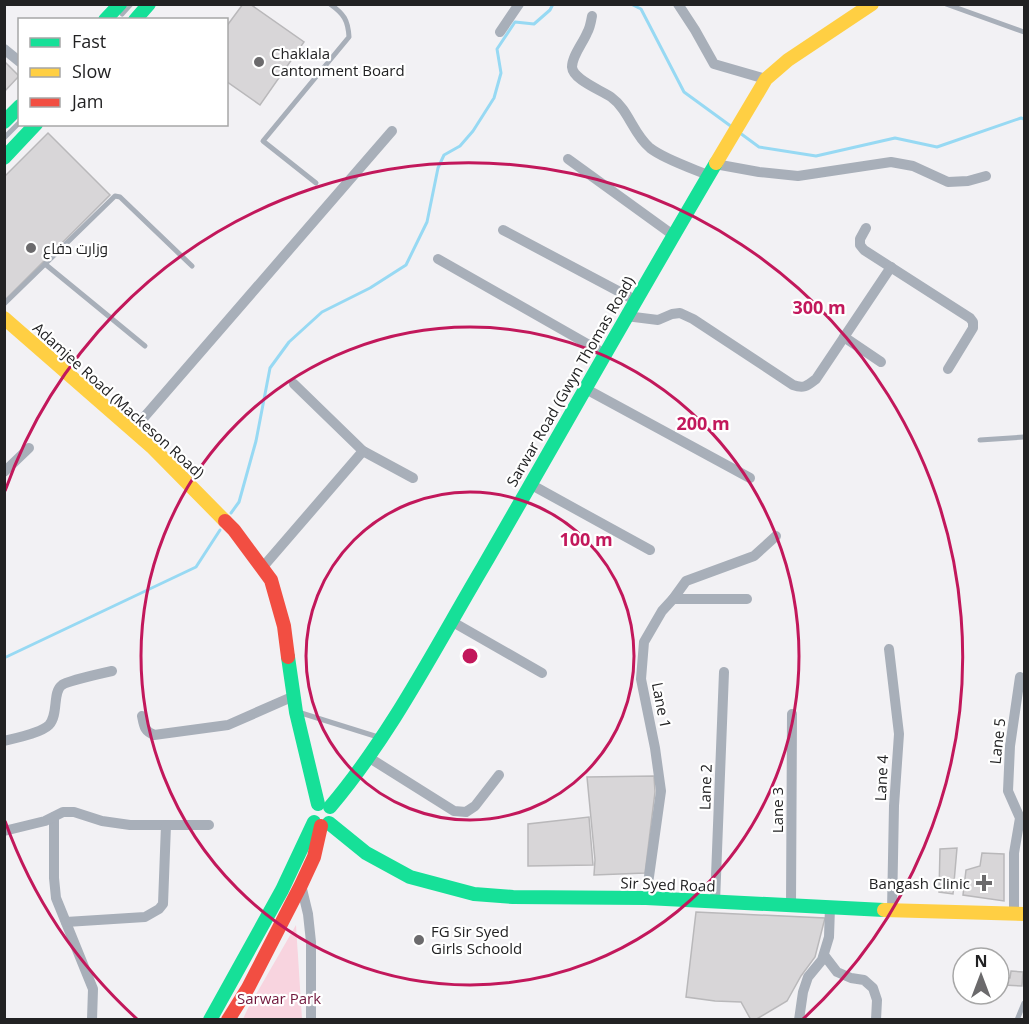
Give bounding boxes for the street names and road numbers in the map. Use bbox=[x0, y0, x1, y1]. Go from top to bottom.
street label: Sarwar Road (Gwyn Thomas Road) bbox=[501, 272, 639, 490]
street label: Adamjee Road (Mackeson Road) bbox=[29, 318, 209, 482]
street label: Lane 1 bbox=[648, 680, 676, 730]
street label: Lane 5 bbox=[985, 717, 1009, 765]
street label: Lane 4 bbox=[870, 754, 892, 802]
street label: Lane 2 bbox=[694, 764, 716, 810]
street label: Lane 3 bbox=[767, 787, 787, 833]
street label: Sir Syed Road bbox=[620, 872, 716, 896]

